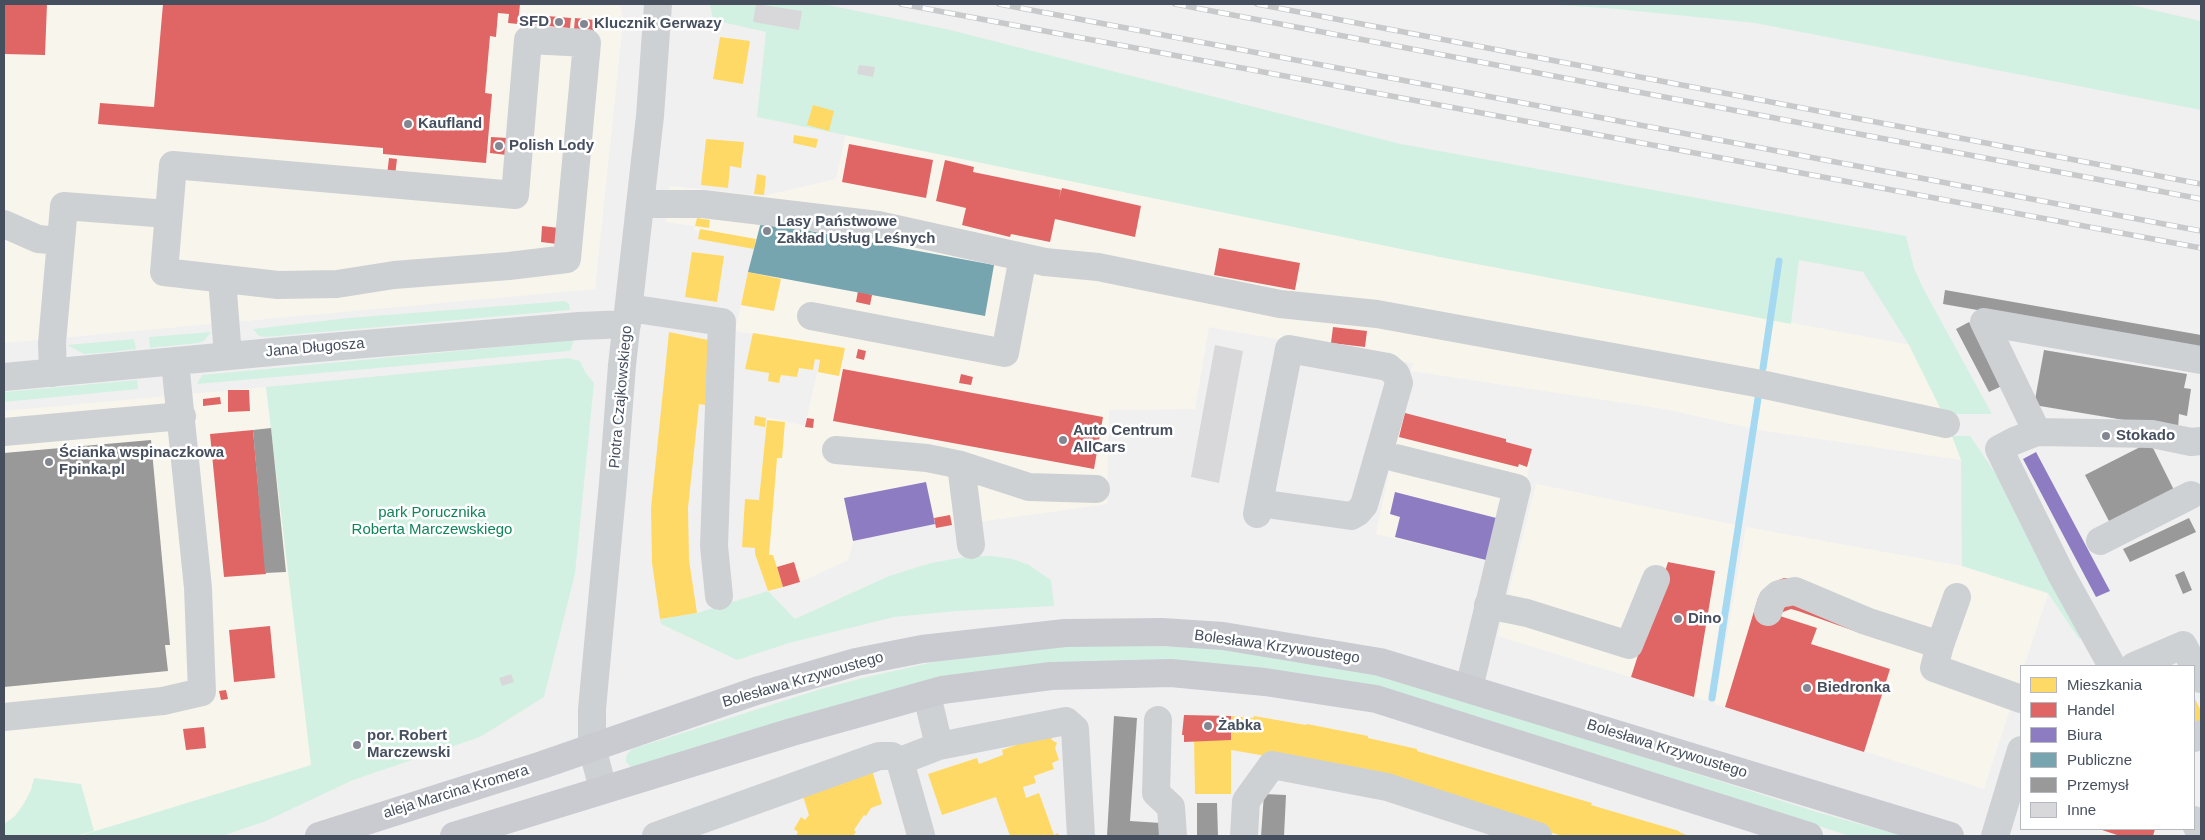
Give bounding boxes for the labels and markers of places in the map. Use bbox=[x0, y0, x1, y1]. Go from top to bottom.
place label: SFD bbox=[519, 13, 549, 31]
place label: Klucznik Gerwazy bbox=[594, 15, 722, 33]
marker: SFD bbox=[553, 16, 565, 28]
marker: Klucznik Gerwazy bbox=[578, 18, 590, 30]
place label: Kaufland bbox=[418, 115, 482, 133]
marker: Kaufland bbox=[402, 118, 414, 130]
place label: Polish Lody bbox=[509, 137, 594, 155]
marker: Polish Lody bbox=[493, 140, 505, 152]
place label: Lasy Państwowe Zakład Usług Leśnych bbox=[777, 213, 935, 248]
marker: Lasy Państwowe Zakład Usług Leśnych bbox=[761, 225, 773, 237]
place label: Auto Centrum AllCars bbox=[1073, 422, 1173, 457]
place label: Stokado bbox=[2116, 427, 2175, 445]
marker: Stokado bbox=[2100, 430, 2112, 442]
marker: Auto Centrum AllCars bbox=[1057, 434, 1069, 446]
place label: Ścianka wspinaczkowa Fpinka.pl bbox=[59, 444, 224, 479]
marker: Ścianka wspinaczkowa Fpinka.pl bbox=[43, 456, 55, 468]
place label: Dino bbox=[1688, 610, 1721, 628]
marker: Dino bbox=[1672, 613, 1684, 625]
place label: Biedronka bbox=[1817, 679, 1890, 697]
marker: Biedronka bbox=[1801, 682, 1813, 694]
place label: Żabka bbox=[1218, 717, 1261, 735]
marker: Żabka bbox=[1202, 720, 1214, 732]
place label: por. Robert Marczewski bbox=[367, 727, 450, 762]
marker: por. Robert Marczewski bbox=[351, 739, 363, 751]

